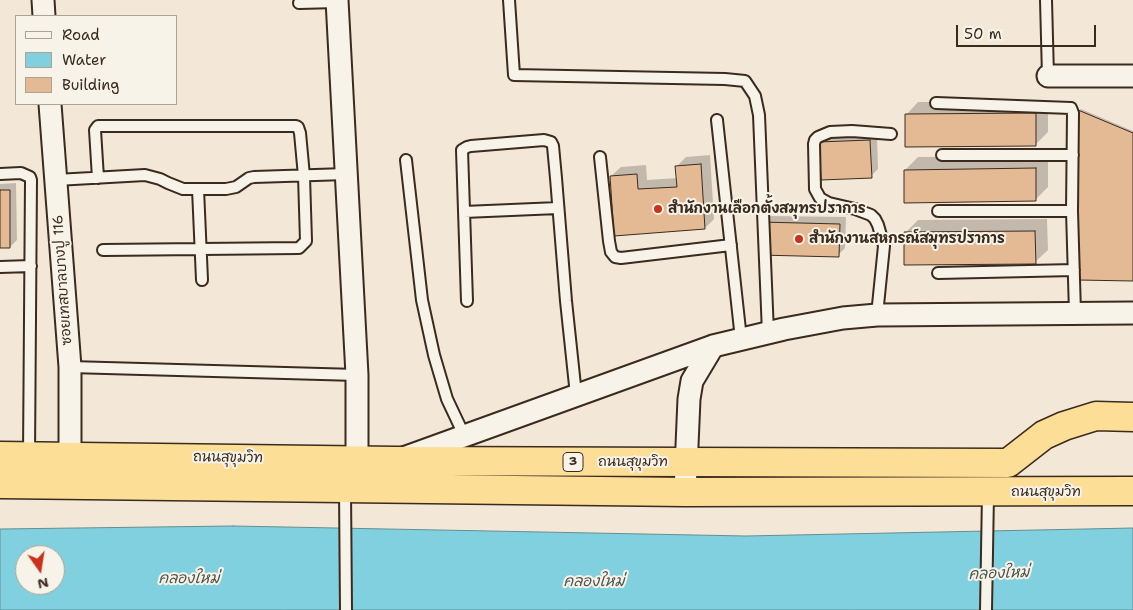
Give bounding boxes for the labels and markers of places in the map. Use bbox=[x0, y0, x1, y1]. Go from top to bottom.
place label: สำนักงานเลือกตั้งสมุทรปราการ bbox=[668, 201, 866, 217]
marker: สำนักงานเลือกตั้งสมุทรปราการ bbox=[652, 203, 664, 215]
place label: สำนักงานสหกรณ์สมุทรปราการ bbox=[809, 231, 1005, 247]
marker: สำนักงานสหกรณ์สมุทรปราการ bbox=[793, 233, 805, 245]

